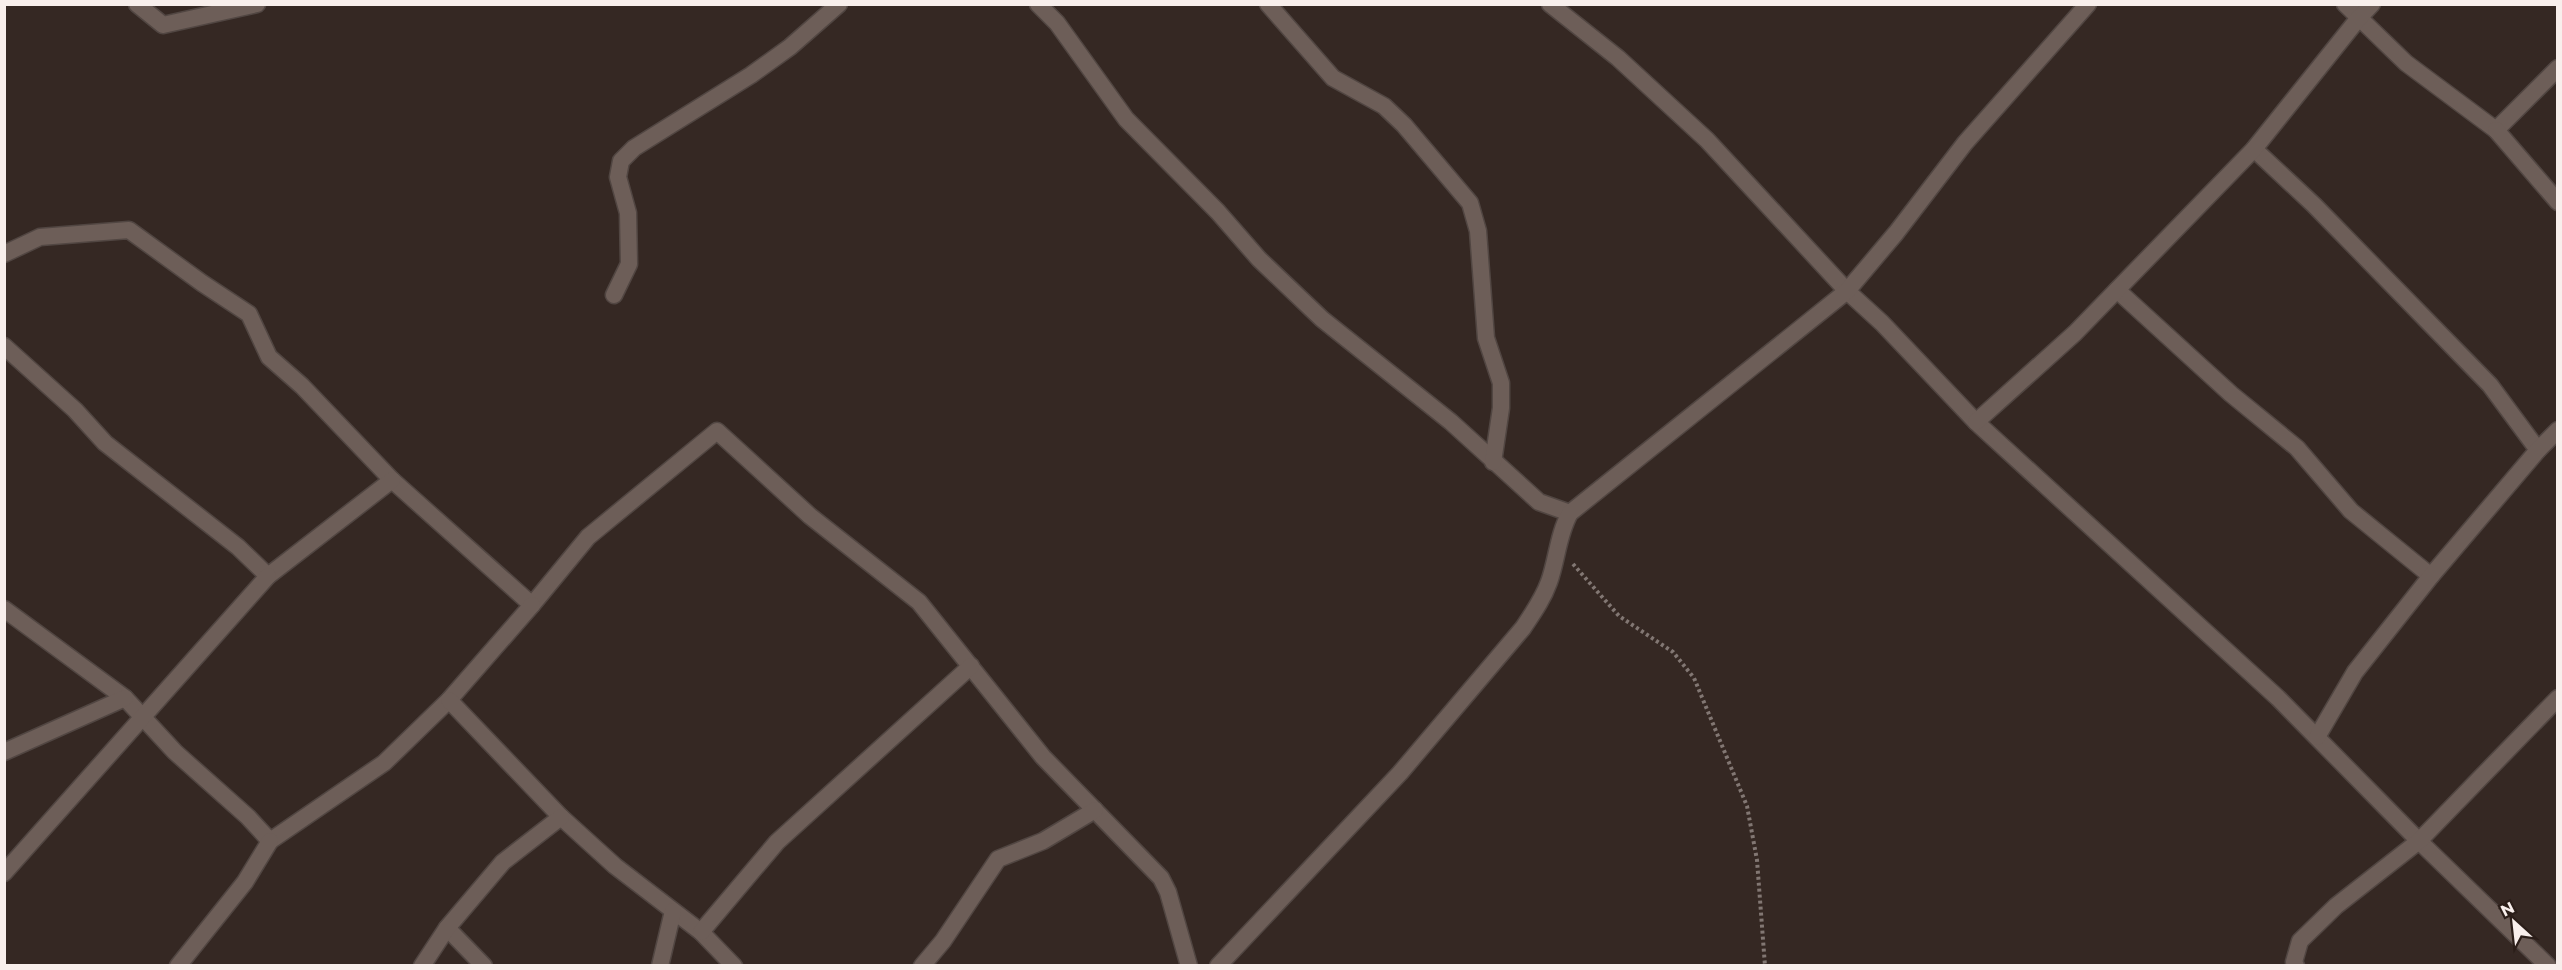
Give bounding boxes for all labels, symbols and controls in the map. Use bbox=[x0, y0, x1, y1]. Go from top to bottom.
north arrow bbox=[2484, 892, 2544, 952]
text: N bbox=[2497, 898, 2517, 920]

